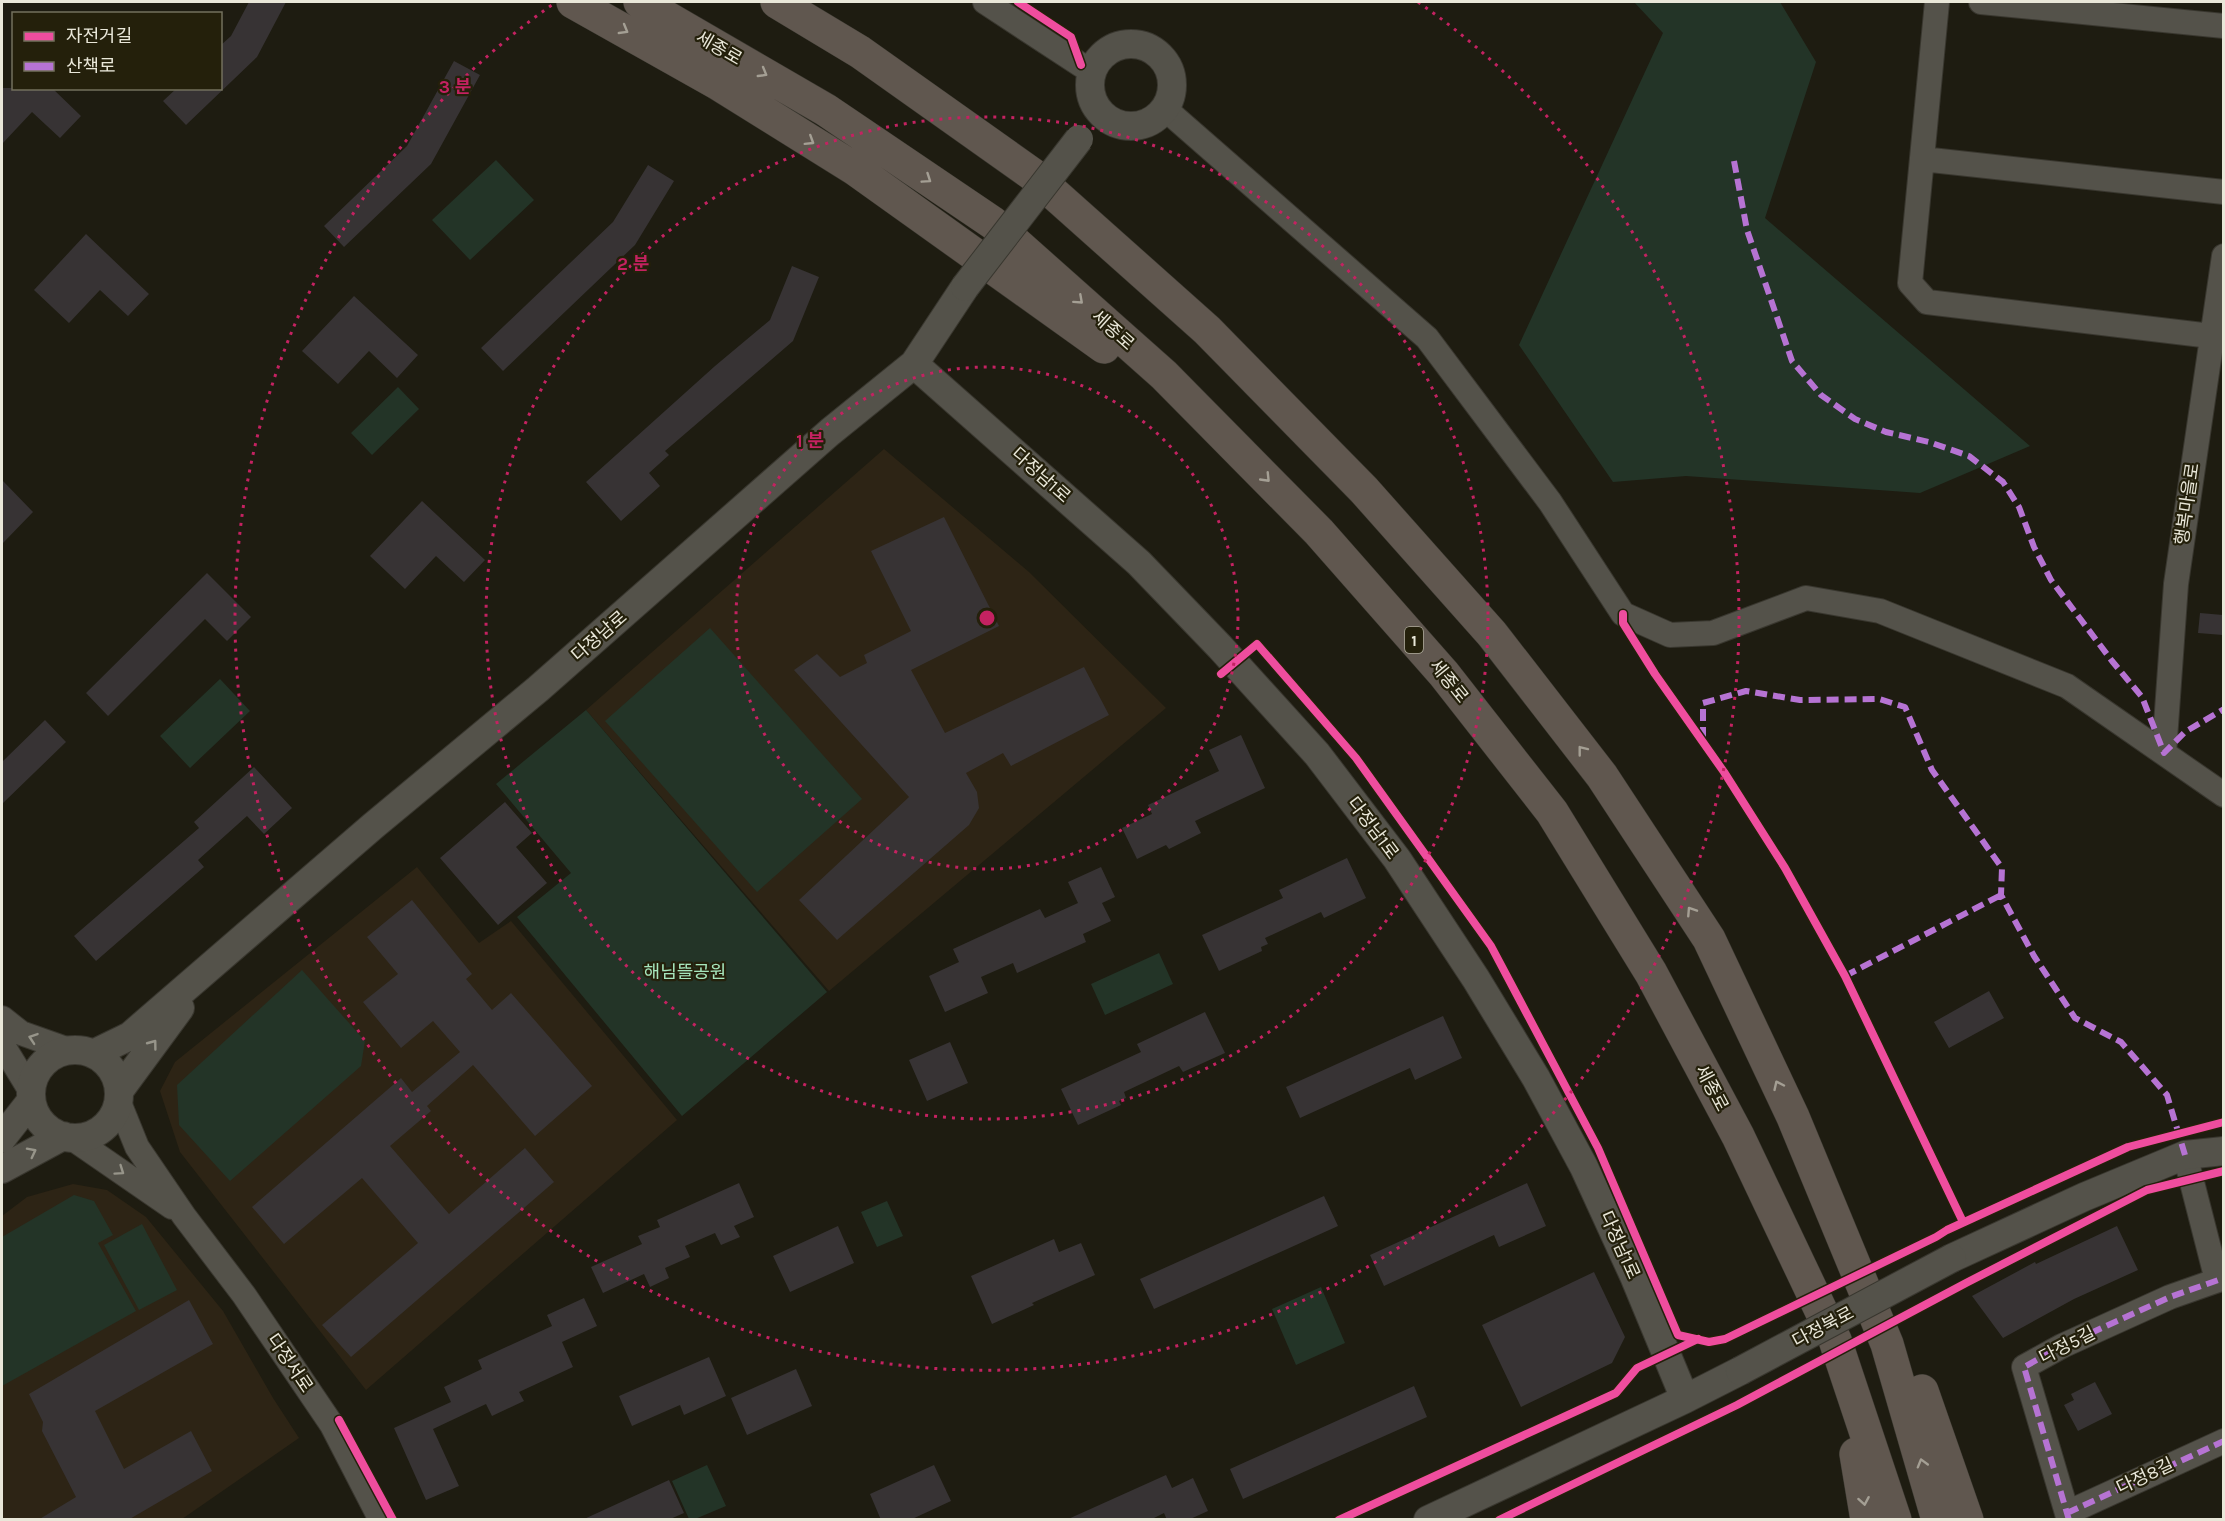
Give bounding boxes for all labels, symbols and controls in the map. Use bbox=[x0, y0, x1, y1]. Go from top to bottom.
legend bbox=[12, 12, 222, 90]
one-way arrow bbox=[618, 23, 628, 35]
text: 자전거길 bbox=[66, 25, 132, 47]
street label: 세종로 bbox=[692, 26, 746, 70]
text: 산책로 bbox=[66, 55, 116, 77]
one-way arrow bbox=[757, 66, 767, 78]
text: 3 분 bbox=[439, 76, 472, 98]
one-way arrow bbox=[803, 133, 814, 144]
one-way arrow bbox=[921, 171, 932, 182]
text: 2 분 bbox=[617, 253, 649, 275]
one-way arrow bbox=[1073, 293, 1083, 304]
street label: 세종로 bbox=[1087, 305, 1139, 355]
text: 1 분 bbox=[796, 430, 824, 452]
street label: 다정남1로 bbox=[1007, 443, 1075, 507]
street label: 행복마을로 bbox=[2170, 461, 2204, 547]
one-way arrow bbox=[1258, 471, 1269, 482]
street label: 다정남로 bbox=[567, 606, 631, 666]
centre of rings bbox=[977, 608, 997, 628]
road number: 1 bbox=[1405, 627, 1423, 653]
street label: 세종로 bbox=[1425, 655, 1473, 707]
one-way arrow bbox=[1578, 745, 1589, 756]
street label: 다정남1로 bbox=[1342, 793, 1404, 863]
one-way arrow bbox=[1687, 907, 1698, 918]
park label: 해님뜰공원 bbox=[644, 961, 726, 983]
one-way arrow bbox=[28, 1032, 39, 1045]
one-way arrow bbox=[146, 1040, 157, 1051]
street label: 세종로 bbox=[1691, 1061, 1733, 1115]
one-way arrow bbox=[1773, 1081, 1785, 1092]
one-way arrow bbox=[26, 1148, 37, 1160]
one-way arrow bbox=[114, 1164, 125, 1175]
street label: 다정남1로 bbox=[1595, 1208, 1645, 1282]
street label: 다정북로 bbox=[1789, 1302, 1857, 1352]
street label: 다정5길 bbox=[2035, 1322, 2099, 1368]
street label: 다정서로 bbox=[262, 1329, 318, 1397]
street label: 다정8길 bbox=[2113, 1453, 2177, 1499]
one-way arrow bbox=[1917, 1458, 1929, 1469]
one-way arrow bbox=[1857, 1496, 1870, 1506]

